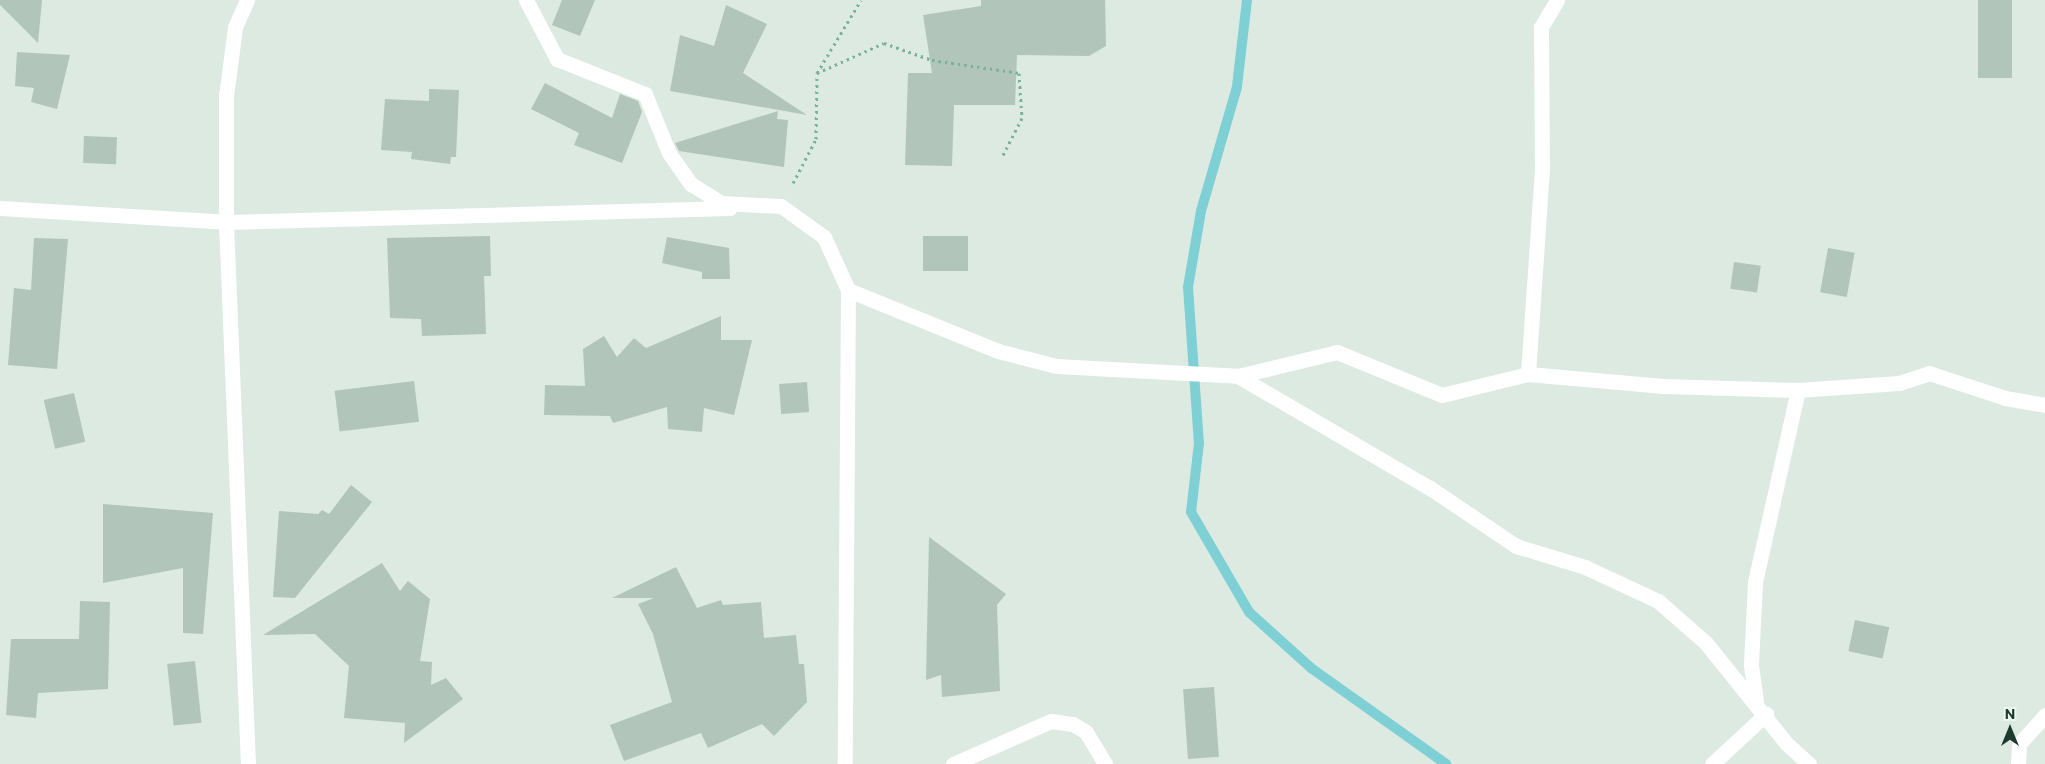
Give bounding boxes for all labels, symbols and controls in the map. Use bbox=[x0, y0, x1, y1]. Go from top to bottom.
north arrow bbox=[1985, 704, 2035, 754]
text: N bbox=[2005, 705, 2015, 722]

